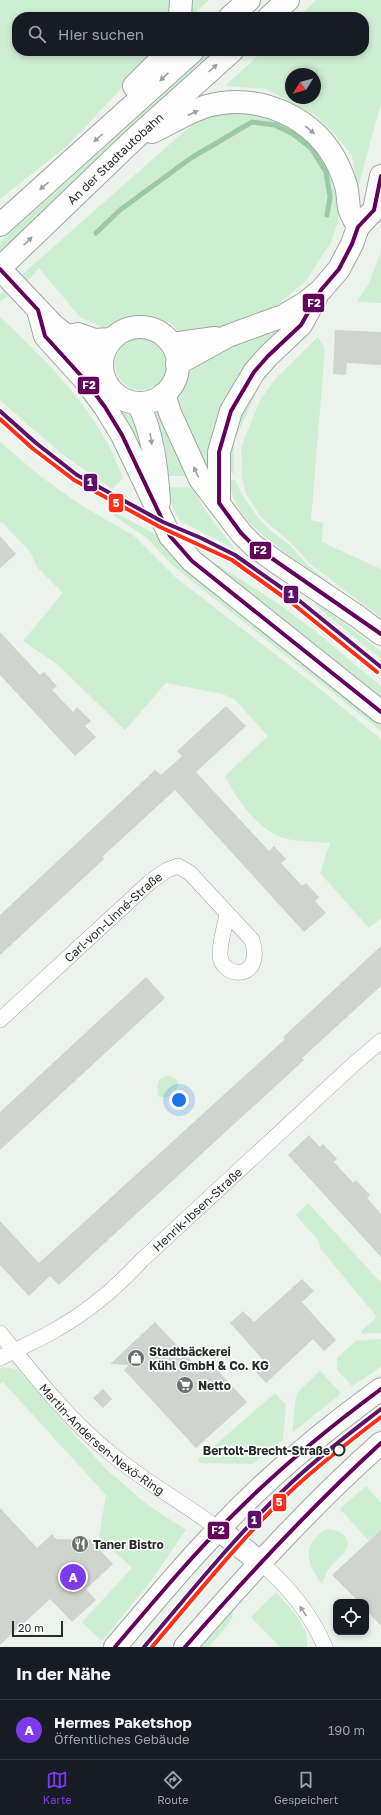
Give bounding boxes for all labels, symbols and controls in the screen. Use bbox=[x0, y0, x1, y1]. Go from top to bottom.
search box bbox=[12, 12, 369, 56]
icon: search bbox=[26, 23, 48, 45]
text: Hier suchen bbox=[58, 25, 144, 43]
one-way arrow bbox=[208, 63, 218, 73]
north arrow bbox=[285, 68, 321, 104]
one-way arrow bbox=[159, 73, 170, 82]
street label: An der Stadtautobahn bbox=[64, 109, 166, 207]
one-way arrow bbox=[187, 110, 198, 116]
one-way arrow bbox=[305, 125, 316, 134]
one-way arrow bbox=[93, 133, 103, 143]
one-way arrow bbox=[39, 181, 49, 191]
one-way arrow bbox=[23, 236, 33, 246]
line badge: F2 bbox=[302, 293, 325, 313]
text: F2 bbox=[307, 296, 321, 309]
line badge: F2 bbox=[77, 376, 100, 395]
text: F2 bbox=[82, 378, 96, 391]
one-way arrow bbox=[148, 433, 154, 445]
one-way arrow bbox=[193, 466, 199, 477]
line badge: 1 bbox=[83, 473, 98, 492]
text: 1 bbox=[87, 475, 93, 488]
line badge: 5 bbox=[108, 493, 124, 513]
text: 5 bbox=[113, 496, 120, 509]
line badge: F2 bbox=[249, 541, 272, 560]
text: F2 bbox=[253, 543, 267, 556]
line badge: 1 bbox=[283, 585, 299, 604]
text: 1 bbox=[288, 587, 294, 600]
street label: Carl-von-Linné-Straße bbox=[61, 869, 165, 965]
your location bbox=[169, 1090, 189, 1110]
street label: Henrik-Ibsen-Straße bbox=[149, 1164, 245, 1254]
place label: Stadtbäckerei Kühl GmbH & Co. KG bbox=[149, 1344, 269, 1373]
shop icon: Stadtbäckerei Kühl GmbH & Co. KG bbox=[126, 1348, 146, 1368]
supermarket icon: Netto bbox=[175, 1375, 195, 1395]
place label: Netto bbox=[198, 1378, 231, 1393]
street label: Martin-Andersen-Nexö-Ring bbox=[37, 1380, 168, 1498]
place label: Bertolt-Brecht-Straße bbox=[203, 1443, 330, 1458]
marker: Bertolt-Brecht-Straße bbox=[332, 1443, 346, 1457]
line badge: 5 bbox=[272, 1493, 287, 1512]
text: 5 bbox=[276, 1495, 283, 1508]
line badge: 1 bbox=[247, 1510, 262, 1529]
text: 1 bbox=[251, 1513, 257, 1526]
line badge: F2 bbox=[207, 1521, 230, 1540]
text: F2 bbox=[211, 1523, 225, 1536]
restaurant icon: Taner Bistro bbox=[70, 1534, 90, 1554]
place label: Taner Bistro bbox=[93, 1537, 164, 1552]
pin: A bbox=[60, 1562, 86, 1592]
map controls bbox=[333, 1599, 369, 1635]
button: locate bbox=[333, 1599, 369, 1635]
one-way arrow bbox=[300, 1605, 307, 1617]
scale bar bbox=[12, 1619, 63, 1638]
text: 20 m bbox=[18, 1621, 44, 1634]
text: In der Nähe bbox=[16, 1663, 111, 1684]
text: Hermes Paketshop bbox=[54, 1713, 192, 1731]
text: A bbox=[24, 1722, 34, 1738]
text: 190 m bbox=[328, 1722, 365, 1738]
text: Öffentliches Gebäude bbox=[54, 1731, 190, 1747]
tab: Karte bbox=[43, 1769, 72, 1806]
tab: Route bbox=[157, 1769, 189, 1806]
tab: Gespeichert bbox=[274, 1769, 338, 1806]

